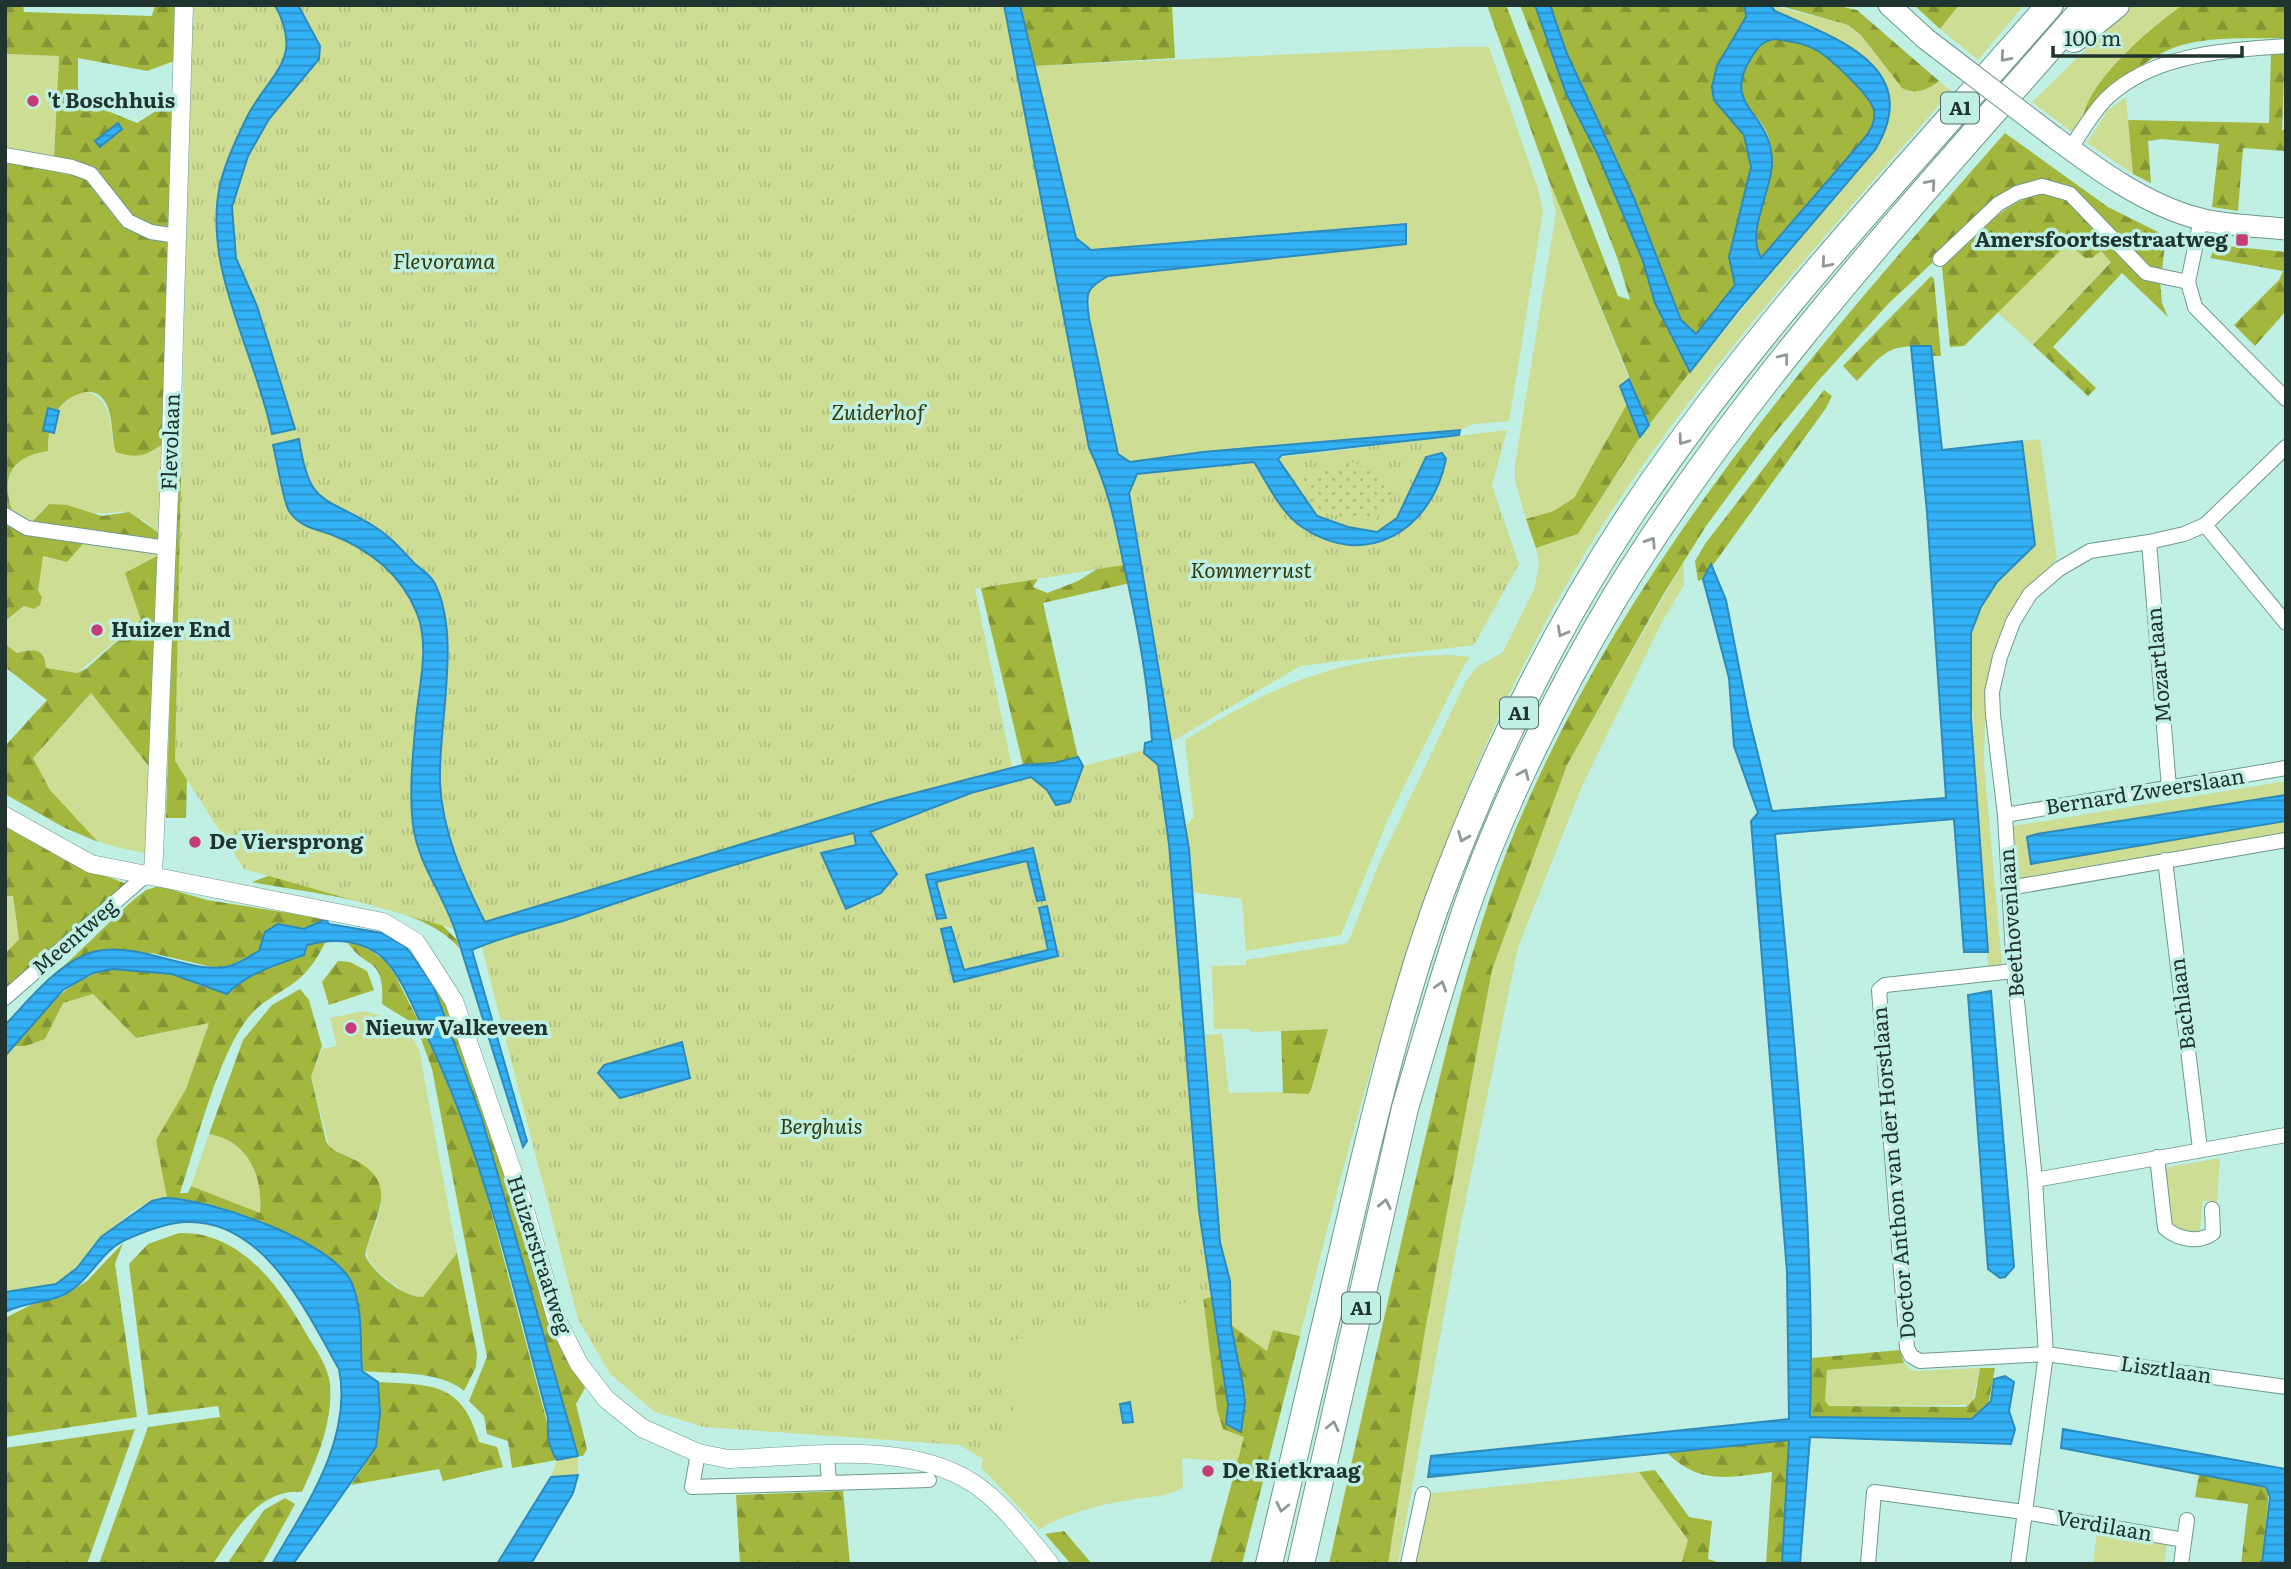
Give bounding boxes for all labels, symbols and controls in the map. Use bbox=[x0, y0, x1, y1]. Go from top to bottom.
scale bar bbox=[2053, 14, 2242, 58]
text: 100 m bbox=[2064, 21, 2121, 52]
one-way arrow bbox=[2001, 48, 2013, 61]
place label: 't Boschhuis bbox=[47, 83, 175, 114]
road number: A1 bbox=[1941, 92, 1979, 124]
marker: 't Boschhuis bbox=[25, 93, 41, 109]
one-way arrow bbox=[1923, 179, 1935, 192]
place label: Amersfoortsestraatweg bbox=[1975, 222, 2228, 253]
marker: Amersfoortsestraatweg bbox=[2234, 232, 2250, 248]
park label: Flevorama bbox=[393, 244, 495, 275]
one-way arrow bbox=[1822, 255, 1834, 268]
one-way arrow bbox=[1776, 353, 1789, 365]
street label: Flevolaan bbox=[151, 393, 186, 491]
park label: Zuiderhof bbox=[831, 395, 927, 426]
one-way arrow bbox=[1679, 432, 1691, 445]
one-way arrow bbox=[1642, 536, 1655, 549]
park label: Kommerrust bbox=[1190, 553, 1312, 584]
street label: Mozartlaan bbox=[2136, 606, 2177, 724]
place label: Huizer End bbox=[111, 612, 231, 643]
marker: Huizer End bbox=[89, 622, 105, 638]
one-way arrow bbox=[1557, 625, 1570, 638]
road number: A1 bbox=[1500, 698, 1538, 728]
street label: Bernard Zweerslaan bbox=[2043, 758, 2247, 821]
one-way arrow bbox=[1515, 769, 1529, 782]
place label: De Viersprong bbox=[209, 824, 364, 855]
one-way arrow bbox=[1458, 831, 1472, 843]
marker: De Viersprong bbox=[187, 834, 203, 850]
street label: Beethovenlaan bbox=[1989, 847, 2030, 999]
street label: Meentweg bbox=[24, 889, 123, 981]
street label: Bachlaan bbox=[2159, 956, 2202, 1052]
one-way arrow bbox=[1433, 981, 1448, 993]
street label: Doctor Anthon van der Horstlaan bbox=[1862, 1006, 1921, 1341]
place label: Nieuw Valkeveen bbox=[365, 1010, 549, 1041]
marker: Nieuw Valkeveen bbox=[343, 1020, 359, 1036]
park label: Berghuis bbox=[780, 1109, 862, 1140]
street label: Huizerstraatweg bbox=[501, 1170, 582, 1338]
one-way arrow bbox=[1376, 1198, 1391, 1210]
road number: A1 bbox=[1342, 1292, 1380, 1324]
street label: Lisztlaan bbox=[2119, 1346, 2214, 1389]
one-way arrow bbox=[1325, 1420, 1339, 1432]
place label: De Rietkraag bbox=[1222, 1453, 1361, 1484]
marker: De Rietkraag bbox=[1200, 1463, 1216, 1479]
street label: Verdilaan bbox=[2054, 1500, 2155, 1547]
one-way arrow bbox=[1276, 1501, 1290, 1513]

